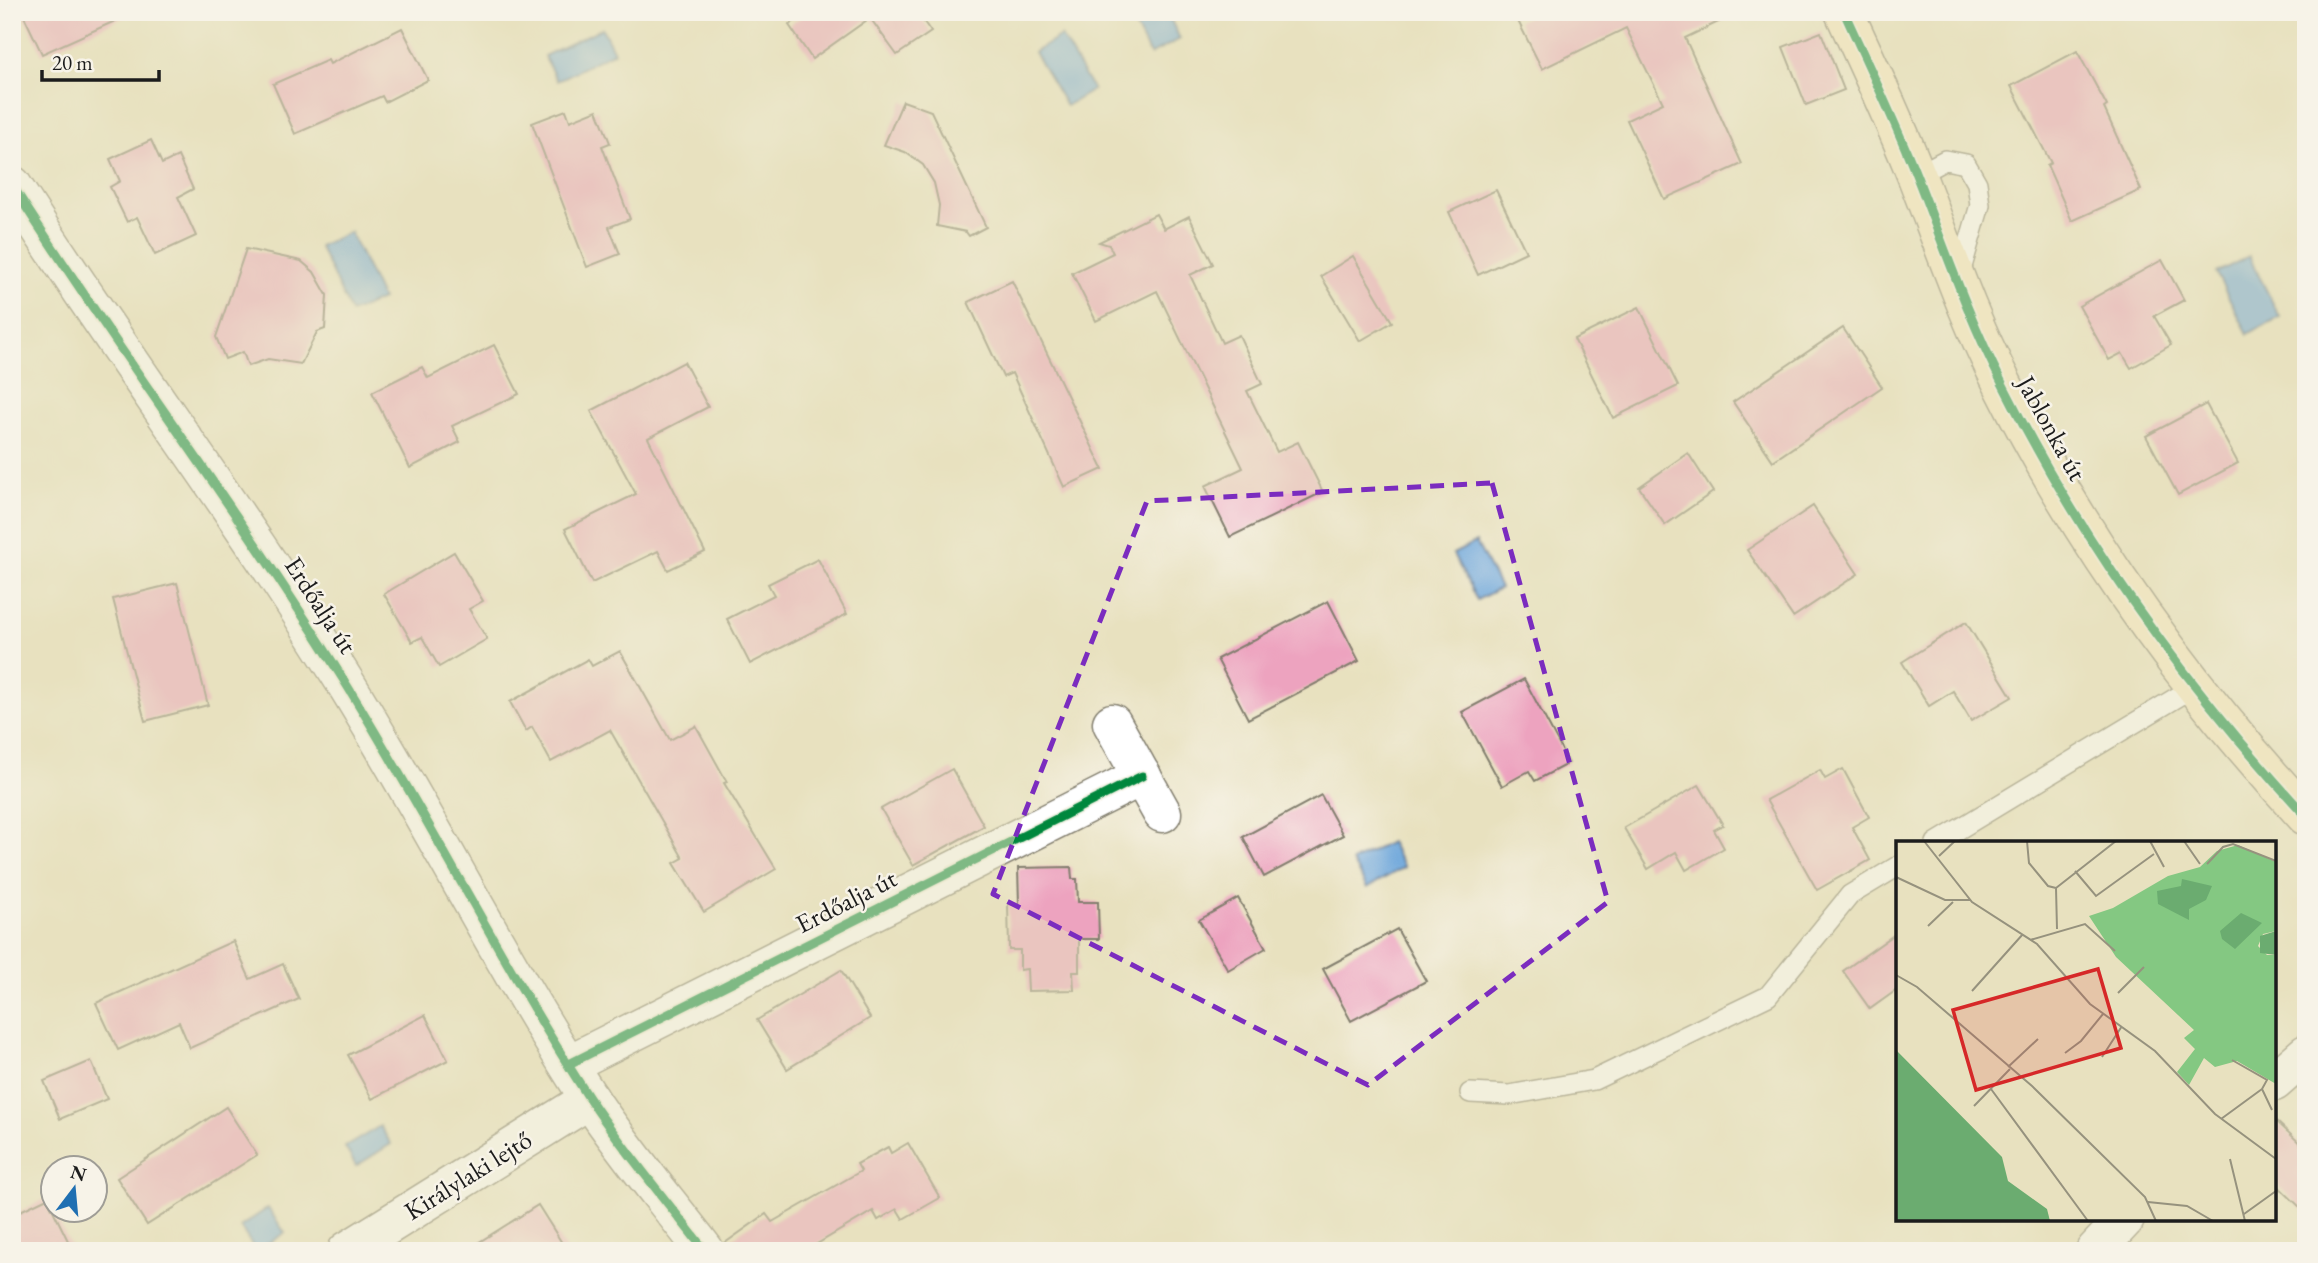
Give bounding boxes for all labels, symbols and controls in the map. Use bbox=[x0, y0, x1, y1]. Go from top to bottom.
scale bar bbox=[42, 38, 159, 82]
text: 20 m bbox=[52, 49, 93, 76]
street label: Jablonka út bbox=[2008, 368, 2095, 486]
street label: Erdőalja út bbox=[277, 550, 365, 660]
inset map bbox=[1896, 841, 2276, 1221]
street label: Erdőalja út bbox=[790, 861, 902, 941]
street label: Királylaki lejtő bbox=[398, 1122, 538, 1228]
north arrow bbox=[38, 1154, 108, 1224]
text: N bbox=[68, 1159, 90, 1187]

